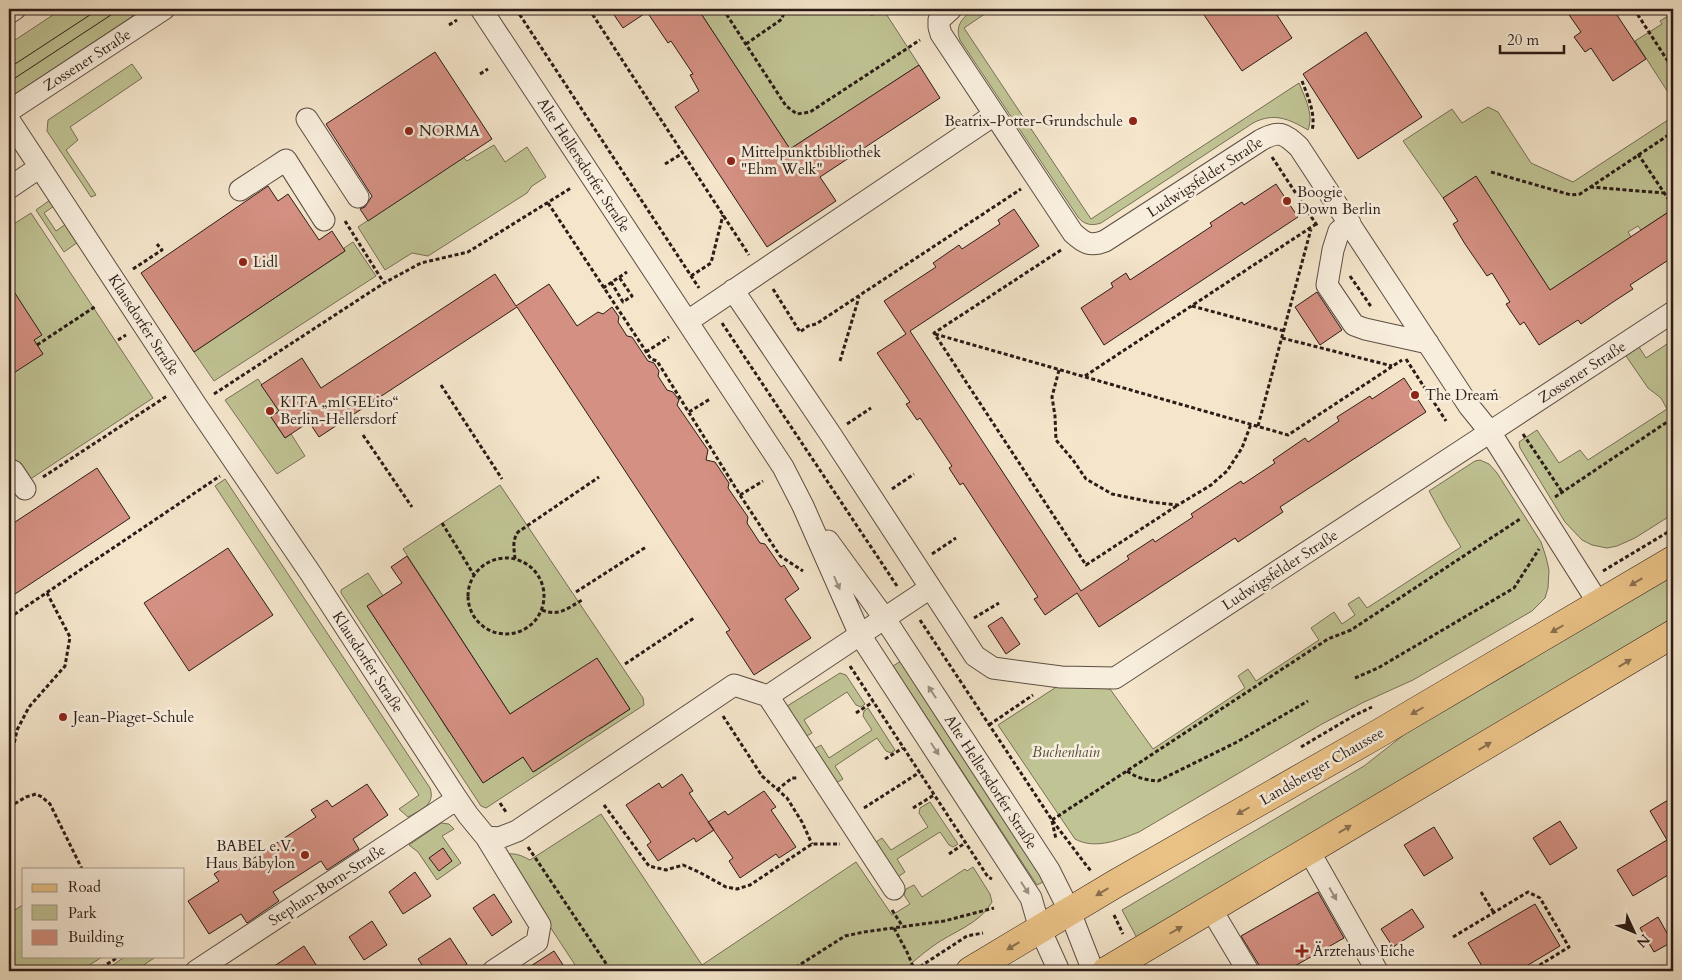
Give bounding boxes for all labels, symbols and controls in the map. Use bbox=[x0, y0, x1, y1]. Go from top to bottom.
scale bar bbox=[1500, 22, 1563, 54]
street label: Zossener Straße bbox=[39, 24, 135, 96]
text: 20 m bbox=[1507, 30, 1539, 50]
street label: Alte Hellersdorfer Straße bbox=[533, 94, 635, 236]
place label: Beatrix-Potter-Grundschule bbox=[944, 111, 1123, 131]
marker: Beatrix-Potter-Grundschule bbox=[1127, 115, 1139, 127]
place label: NORMA bbox=[419, 121, 480, 141]
marker: NORMA bbox=[403, 125, 415, 137]
street label: Ludwigsfelder Straße bbox=[1143, 132, 1267, 222]
place label: Mittelpunktbibliothek "Ehm Welk" bbox=[741, 142, 881, 179]
marker: Mittelpunktbibliothek "Ehm Welk" bbox=[725, 155, 737, 167]
place label: Boogie Down Berlin bbox=[1297, 182, 1381, 219]
marker: Boogie Down Berlin bbox=[1281, 195, 1293, 207]
place label: Lidl bbox=[253, 252, 278, 272]
marker: Lidl bbox=[237, 256, 249, 268]
street label: Klausdorfer Straße bbox=[104, 270, 184, 380]
street label: Zossener Straße bbox=[1534, 336, 1630, 408]
place label: The Dream bbox=[1425, 385, 1499, 405]
marker: The Dream bbox=[1409, 389, 1421, 401]
place label: KITA „mIGELito“ Berlin-Hellersdorf bbox=[280, 392, 399, 429]
marker: KITA „mIGELito“ Berlin-Hellersdorf bbox=[264, 405, 276, 417]
street label: Ludwigsfelder Straße bbox=[1218, 525, 1342, 615]
one-way arrow bbox=[833, 576, 841, 590]
one-way arrow bbox=[1629, 578, 1642, 587]
street label: Klausdorfer Straße bbox=[328, 607, 408, 717]
one-way arrow bbox=[1549, 625, 1564, 633]
one-way arrow bbox=[1618, 658, 1631, 667]
one-way arrow bbox=[928, 685, 937, 699]
place label: Jean-Piaget-Schule bbox=[71, 707, 194, 727]
one-way arrow bbox=[1410, 707, 1423, 716]
marker: Jean-Piaget-Schule bbox=[57, 711, 69, 723]
street label: Alte Hellersdorfer Straße bbox=[940, 711, 1042, 853]
street label: Landsberger Chaussee bbox=[1256, 722, 1388, 810]
park label: Buchenhain bbox=[1032, 742, 1101, 762]
one-way arrow bbox=[1478, 742, 1491, 751]
one-way arrow bbox=[930, 743, 939, 756]
one-way arrow bbox=[1236, 807, 1250, 816]
one-way arrow bbox=[1339, 825, 1352, 834]
place label: BABEL e.V. Haus Babylon bbox=[206, 836, 295, 873]
street label: Stephan-Born-Straße bbox=[265, 839, 390, 930]
marker: BABEL e.V. Haus Babylon bbox=[299, 849, 311, 861]
legend bbox=[22, 868, 185, 958]
text: Road bbox=[68, 877, 101, 897]
one-way arrow bbox=[1021, 882, 1030, 895]
one-way arrow bbox=[1329, 886, 1337, 901]
one-way arrow bbox=[1096, 888, 1109, 897]
text: Park bbox=[68, 903, 97, 923]
north arrow bbox=[1610, 908, 1660, 958]
one-way arrow bbox=[1169, 926, 1182, 935]
text: Building bbox=[68, 927, 124, 947]
text: N bbox=[1632, 930, 1654, 952]
one-way arrow bbox=[1006, 941, 1020, 950]
place label: Ärztehaus Eiche bbox=[1313, 941, 1415, 961]
marker: Ärztehaus Eiche bbox=[1295, 944, 1309, 958]

